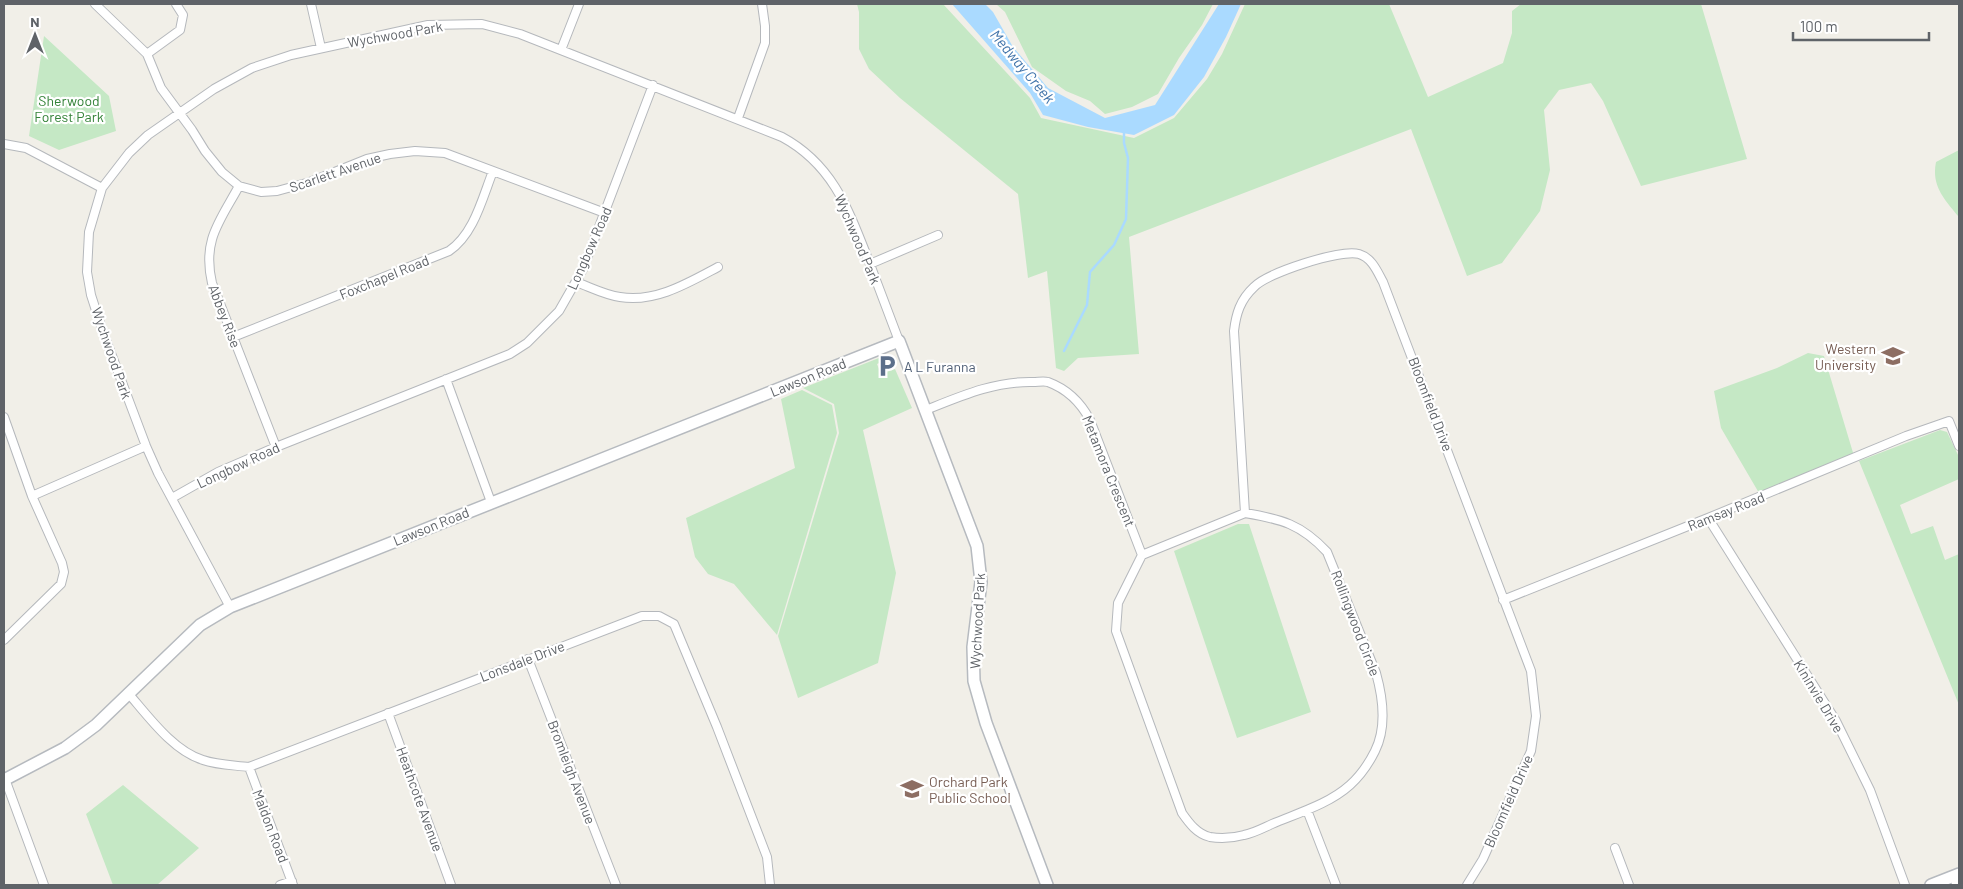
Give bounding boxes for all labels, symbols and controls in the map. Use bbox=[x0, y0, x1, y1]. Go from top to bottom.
north arrow bbox=[10, 10, 60, 60]
scale bar bbox=[1793, 10, 1929, 42]
text: N bbox=[30, 13, 40, 30]
street label: Wychwood Park bbox=[346, 17, 444, 51]
text: 100 m bbox=[1800, 17, 1838, 35]
water label: Medway Creek bbox=[987, 25, 1059, 107]
park label: Sherwood Forest Park bbox=[34, 92, 104, 125]
street label: Scarlett Avenue bbox=[287, 148, 383, 196]
street label: Wychwood Park bbox=[831, 191, 885, 287]
street label: Longbow Road bbox=[563, 204, 615, 292]
street label: Foxchapel Road bbox=[337, 251, 431, 303]
street label: Abbey Rise bbox=[205, 282, 245, 350]
street label: Wychwood Park bbox=[88, 305, 136, 401]
place label: Western University bbox=[1815, 340, 1877, 373]
school or university icon: Western University bbox=[1880, 343, 1906, 369]
parking icon: A L Furanna bbox=[874, 353, 900, 379]
street label: Lawson Road bbox=[768, 354, 848, 400]
street label: Bloomfield Drive bbox=[1405, 354, 1457, 454]
place label: A L Furanna bbox=[904, 358, 976, 375]
street label: Metamora Crescent bbox=[1079, 413, 1139, 529]
street label: Longbow Road bbox=[194, 438, 282, 492]
street label: Ramsay Road bbox=[1685, 488, 1767, 534]
street label: Lawson Road bbox=[391, 503, 471, 549]
street label: Rollingwood Circle bbox=[1328, 568, 1384, 678]
street label: Wychwood Park bbox=[966, 573, 988, 669]
street label: Lonsdale Drive bbox=[477, 637, 567, 685]
street label: Kininvie Drive bbox=[1791, 656, 1847, 736]
street label: Bromleigh Avenue bbox=[544, 718, 600, 826]
street label: Heathcote Avenue bbox=[393, 744, 447, 854]
street label: Bloomfield Drive bbox=[1480, 752, 1536, 850]
place label: Orchard Park Public School bbox=[929, 773, 1011, 806]
school or university icon: Orchard Park Public School bbox=[899, 776, 925, 802]
street label: Maldon Road bbox=[249, 787, 293, 865]

